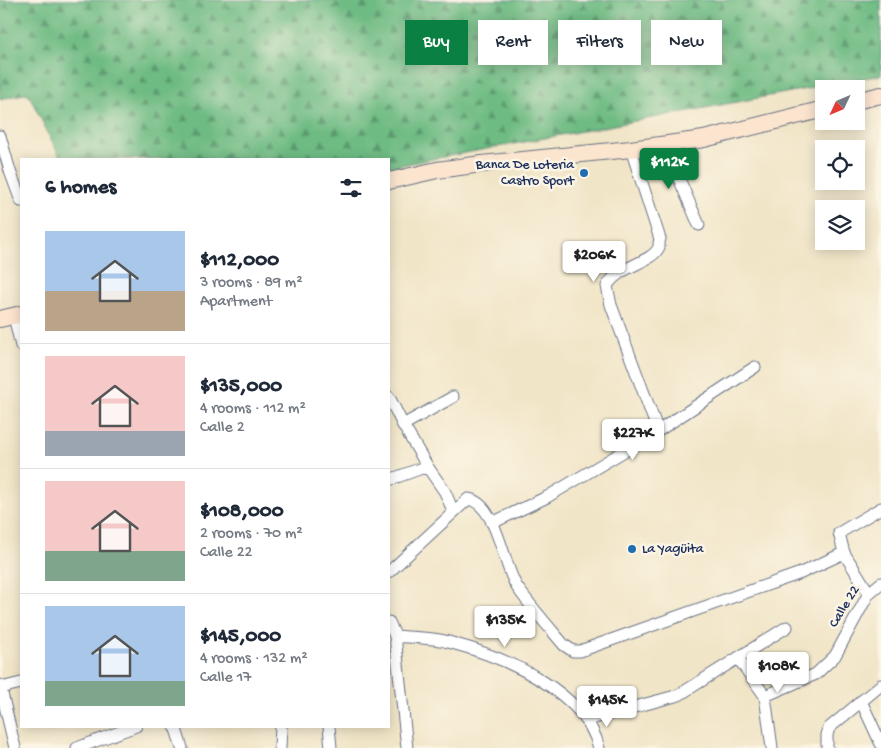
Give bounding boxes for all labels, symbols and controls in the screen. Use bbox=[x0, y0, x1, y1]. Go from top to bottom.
chip: Buy bbox=[405, 20, 468, 65]
chip: Rent bbox=[478, 20, 548, 65]
chip: Filters bbox=[558, 20, 641, 65]
chip: New bbox=[651, 20, 722, 65]
north arrow bbox=[815, 80, 865, 130]
map controls bbox=[815, 80, 865, 250]
button: locate bbox=[815, 140, 865, 190]
pin: $112K bbox=[634, 148, 704, 190]
text: $112K bbox=[651, 154, 687, 173]
place label: Banca De Loteria Castro Sport bbox=[475, 157, 575, 190]
marker: Banca De Loteria Castro Sport bbox=[578, 167, 590, 179]
icon: filters bbox=[337, 174, 365, 202]
text: 6 homes bbox=[45, 176, 116, 201]
button: layers bbox=[815, 200, 865, 250]
pin: $206K bbox=[559, 240, 629, 283]
text: $206K bbox=[573, 247, 615, 266]
text: $112,000 bbox=[200, 249, 279, 274]
icon: home bbox=[85, 251, 145, 311]
text: 3 rooms · 89 m² bbox=[200, 274, 302, 293]
text: Apartment bbox=[200, 293, 272, 312]
text: $135,000 bbox=[200, 375, 282, 400]
icon: home bbox=[85, 376, 145, 436]
text: 4 rooms · 112 m² bbox=[200, 400, 306, 419]
pin: $227K bbox=[598, 418, 668, 461]
text: Calle 2 bbox=[200, 419, 245, 438]
text: $227K bbox=[613, 425, 653, 444]
text: $108,000 bbox=[200, 500, 284, 525]
icon: home bbox=[85, 501, 145, 561]
text: 2 rooms · 70 m² bbox=[200, 525, 303, 544]
place label: La Yagüita bbox=[642, 541, 705, 558]
marker: La Yagüita bbox=[626, 543, 638, 555]
text: Calle 22 bbox=[200, 544, 252, 563]
street label: Calle 22 bbox=[826, 583, 864, 631]
pin: $135K bbox=[470, 606, 540, 648]
text: $135K bbox=[485, 612, 525, 631]
text: $145,000 bbox=[200, 625, 281, 650]
icon: home bbox=[85, 626, 145, 686]
text: 4 rooms · 132 m² bbox=[200, 650, 308, 669]
pin: $108K bbox=[743, 652, 813, 694]
text: $108K bbox=[758, 658, 798, 677]
text: Calle 17 bbox=[200, 669, 251, 688]
pin: $145K bbox=[572, 686, 642, 728]
text: $145K bbox=[588, 692, 626, 711]

